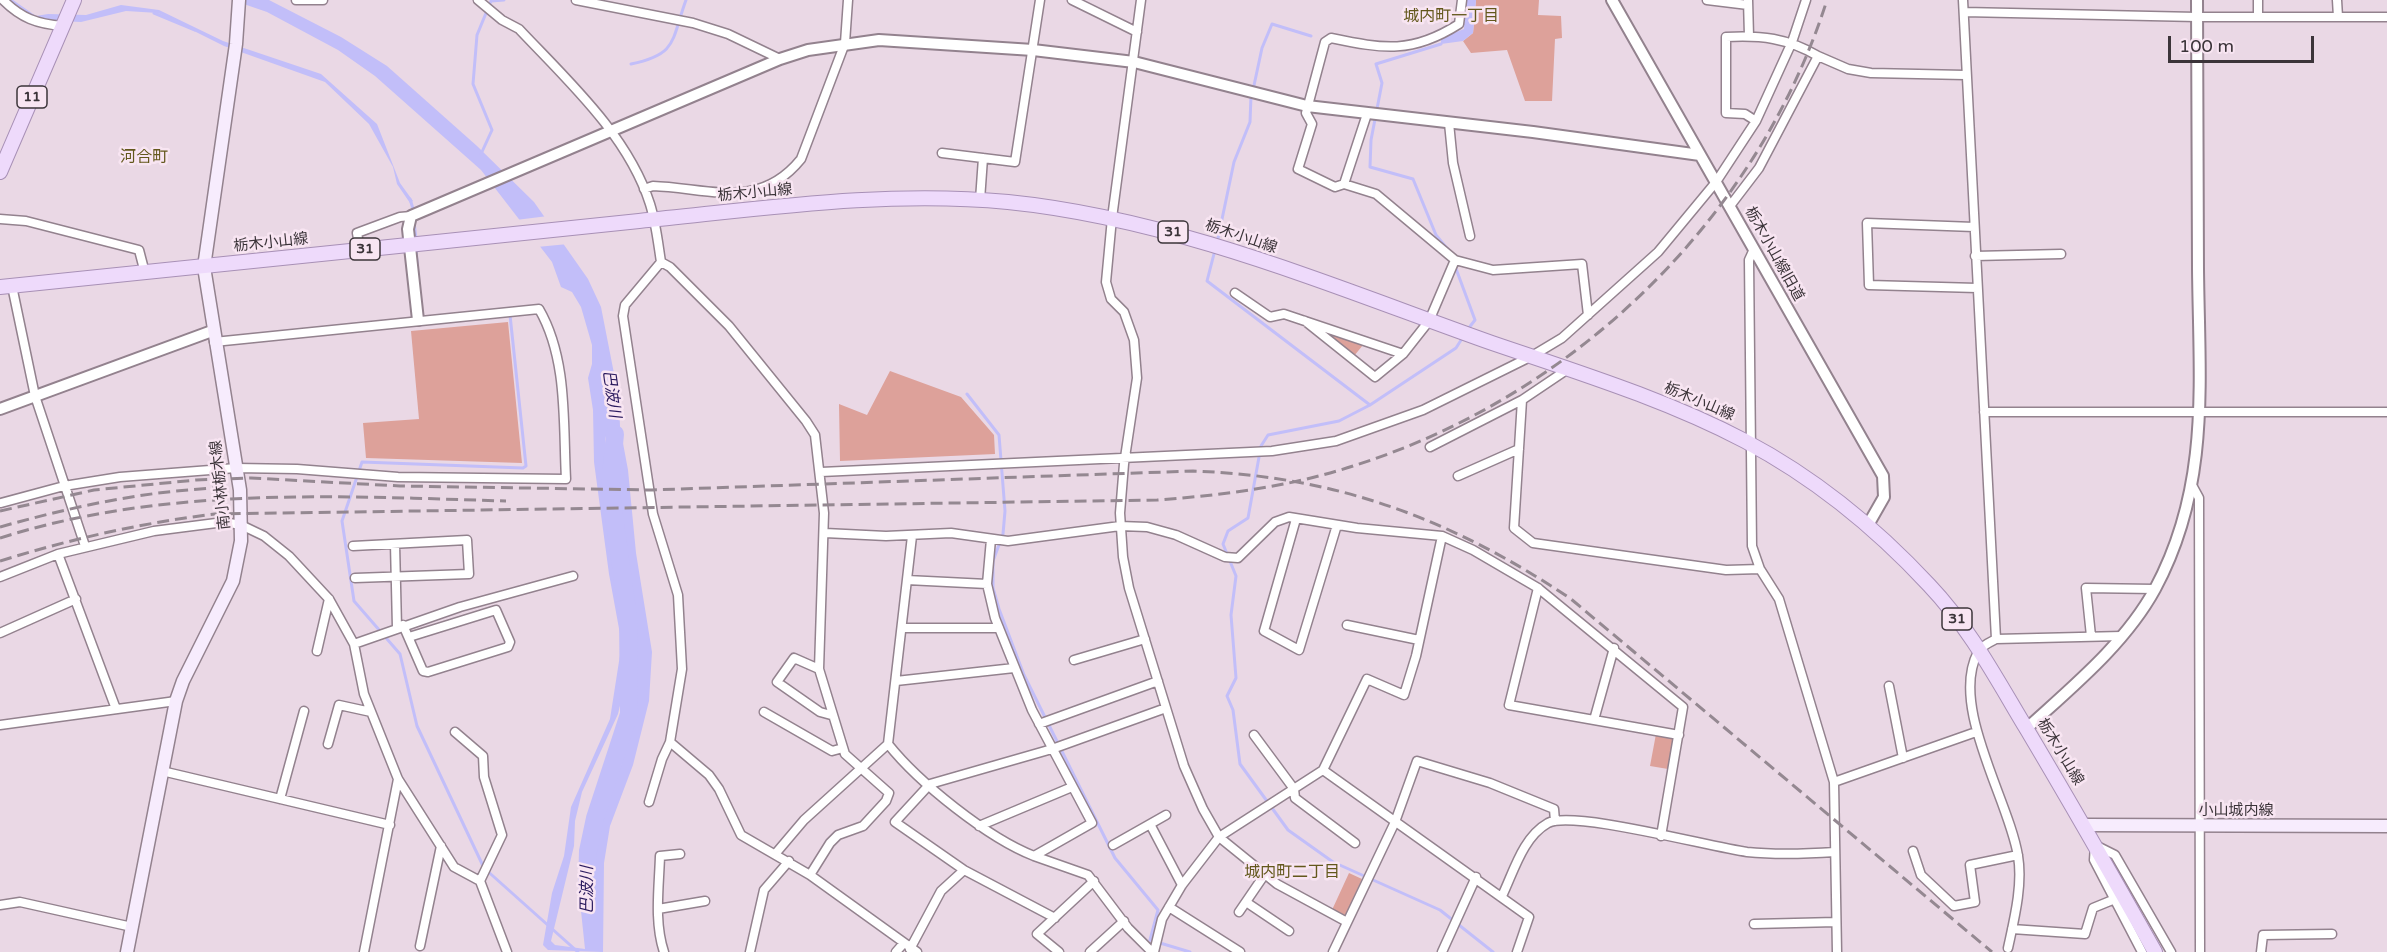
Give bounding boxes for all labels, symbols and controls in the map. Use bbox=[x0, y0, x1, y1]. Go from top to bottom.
district label: 城内町一丁目 bbox=[1403, 7, 1499, 27]
scale bar bbox=[2171, 24, 2316, 62]
text: 100 m bbox=[2179, 35, 2234, 57]
road number: 11 bbox=[17, 86, 47, 108]
district label: 河合町 bbox=[120, 148, 168, 168]
street label: 栃木小山線 bbox=[717, 181, 793, 205]
street label: 栃木小山線旧道 bbox=[1741, 204, 1807, 304]
street label: 栃木小山線 bbox=[1203, 216, 1279, 258]
road number: 31 bbox=[1158, 221, 1188, 243]
street label: 栃木小山線 bbox=[233, 230, 309, 256]
road number: 31 bbox=[350, 238, 380, 260]
water label: 巴波川 bbox=[598, 369, 624, 419]
street label: 栃木小山線 bbox=[1661, 379, 1737, 425]
street label: 南小林栃木線 bbox=[207, 439, 235, 531]
road number: 31 bbox=[1942, 608, 1972, 630]
street label: 栃木小山線 bbox=[2033, 715, 2087, 789]
street label: 小山城内線 bbox=[2199, 802, 2273, 820]
district label: 城内町二丁目 bbox=[1244, 863, 1340, 883]
water label: 巴波川 bbox=[578, 866, 598, 914]

